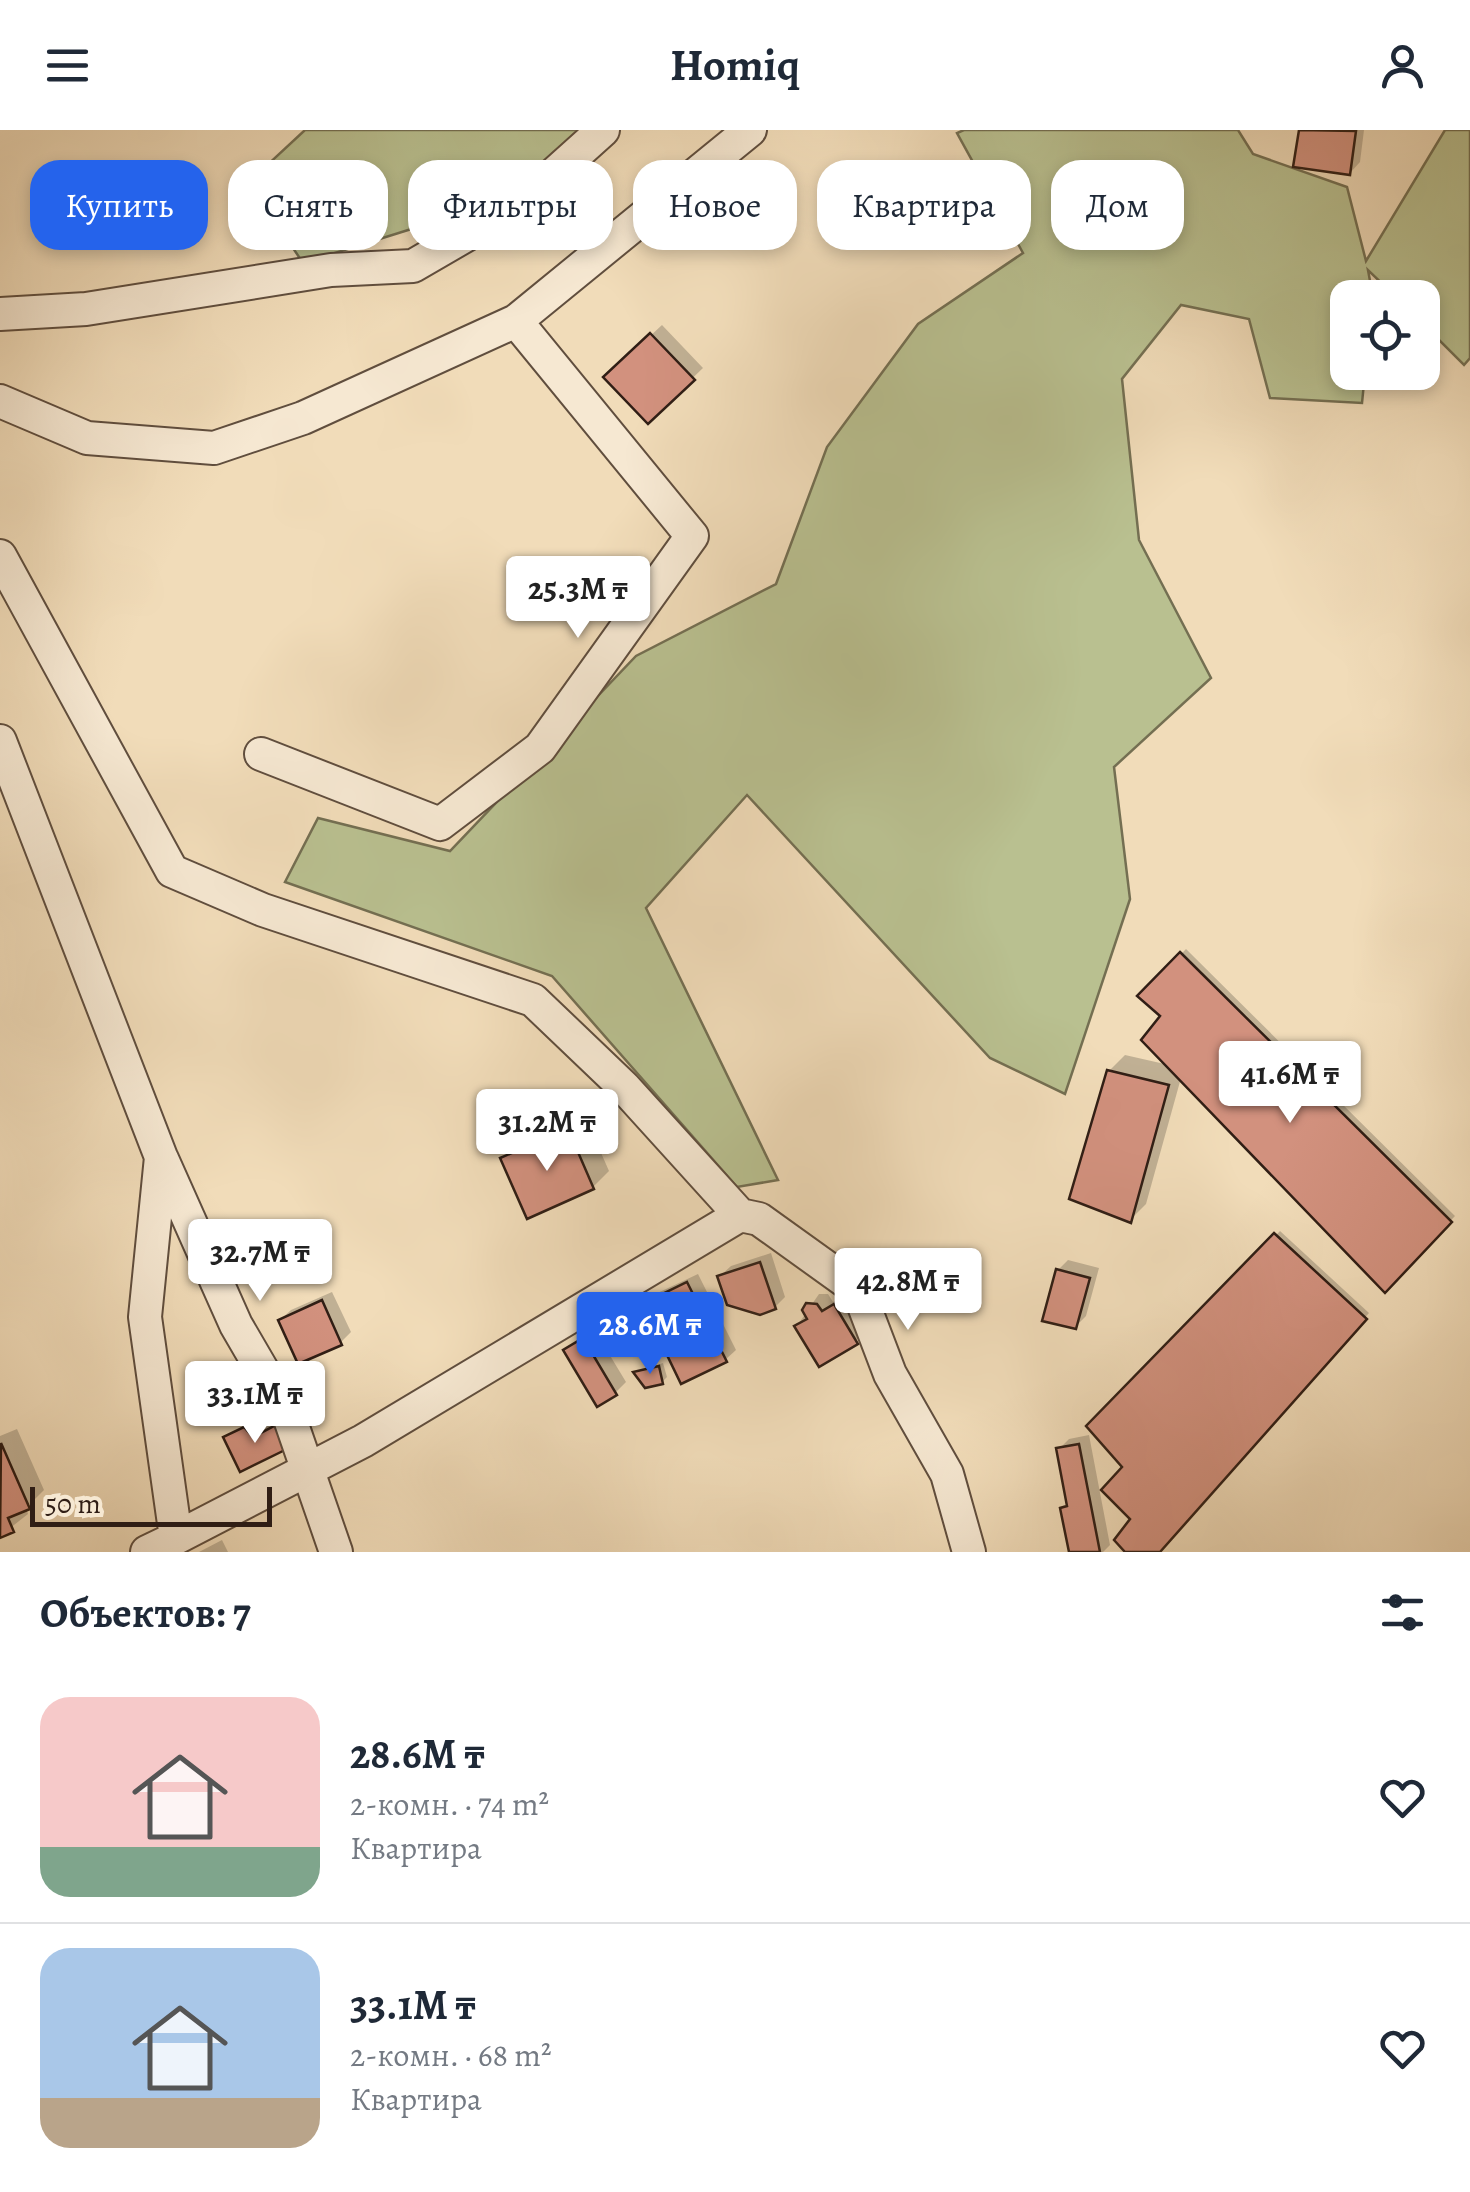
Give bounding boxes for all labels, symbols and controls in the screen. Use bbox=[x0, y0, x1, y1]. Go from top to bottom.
text: Homiq bbox=[670, 34, 800, 96]
icon: menu bbox=[40, 38, 95, 93]
icon: person bbox=[1375, 38, 1430, 93]
chip: Купить bbox=[30, 160, 208, 250]
chip: Снять bbox=[228, 160, 388, 250]
chip: Фильтры bbox=[408, 160, 613, 250]
chip: Новое bbox=[633, 160, 797, 250]
chip: Квартира bbox=[817, 160, 1031, 250]
chip: Дом bbox=[1051, 160, 1184, 250]
map controls bbox=[1330, 280, 1440, 390]
button: locate bbox=[1330, 280, 1440, 390]
pin: 25.3M ₸ bbox=[486, 556, 670, 641]
text: 25.3M ₸ bbox=[528, 566, 628, 610]
pin: 41.6M ₸ bbox=[1198, 1041, 1382, 1126]
text: 41.6M ₸ bbox=[1241, 1051, 1339, 1095]
pin: 31.2M ₸ bbox=[455, 1089, 639, 1174]
text: 31.2M ₸ bbox=[498, 1099, 596, 1143]
pin: 32.7M ₸ bbox=[168, 1219, 352, 1304]
text: 32.7M ₸ bbox=[210, 1229, 310, 1273]
pin: 42.8M ₸ bbox=[816, 1248, 1000, 1333]
text: 42.8M ₸ bbox=[857, 1258, 959, 1302]
pin: 28.6M ₸ bbox=[558, 1292, 742, 1377]
text: 28.6M ₸ bbox=[599, 1302, 701, 1346]
pin: 33.1M ₸ bbox=[163, 1361, 347, 1446]
text: 33.1M ₸ bbox=[207, 1371, 303, 1415]
scale bar bbox=[30, 1482, 272, 1526]
text: 50 m bbox=[45, 1485, 101, 1523]
text: Объектов: 7 bbox=[40, 1584, 251, 1641]
icon: filters bbox=[1375, 1585, 1430, 1640]
text: 28.6M ₸ bbox=[350, 1725, 485, 1782]
icon: home bbox=[120, 1737, 240, 1857]
icon: heart bbox=[1375, 1770, 1430, 1825]
text: 2-комн. · 74 m² bbox=[350, 1782, 549, 1826]
text: Квартира bbox=[350, 1826, 482, 1870]
text: 33.1M ₸ bbox=[350, 1976, 476, 2033]
icon: home bbox=[120, 1988, 240, 2108]
icon: heart bbox=[1375, 2021, 1430, 2076]
text: 2-комн. · 68 m² bbox=[350, 2033, 552, 2077]
text: Квартира bbox=[350, 2077, 482, 2121]

